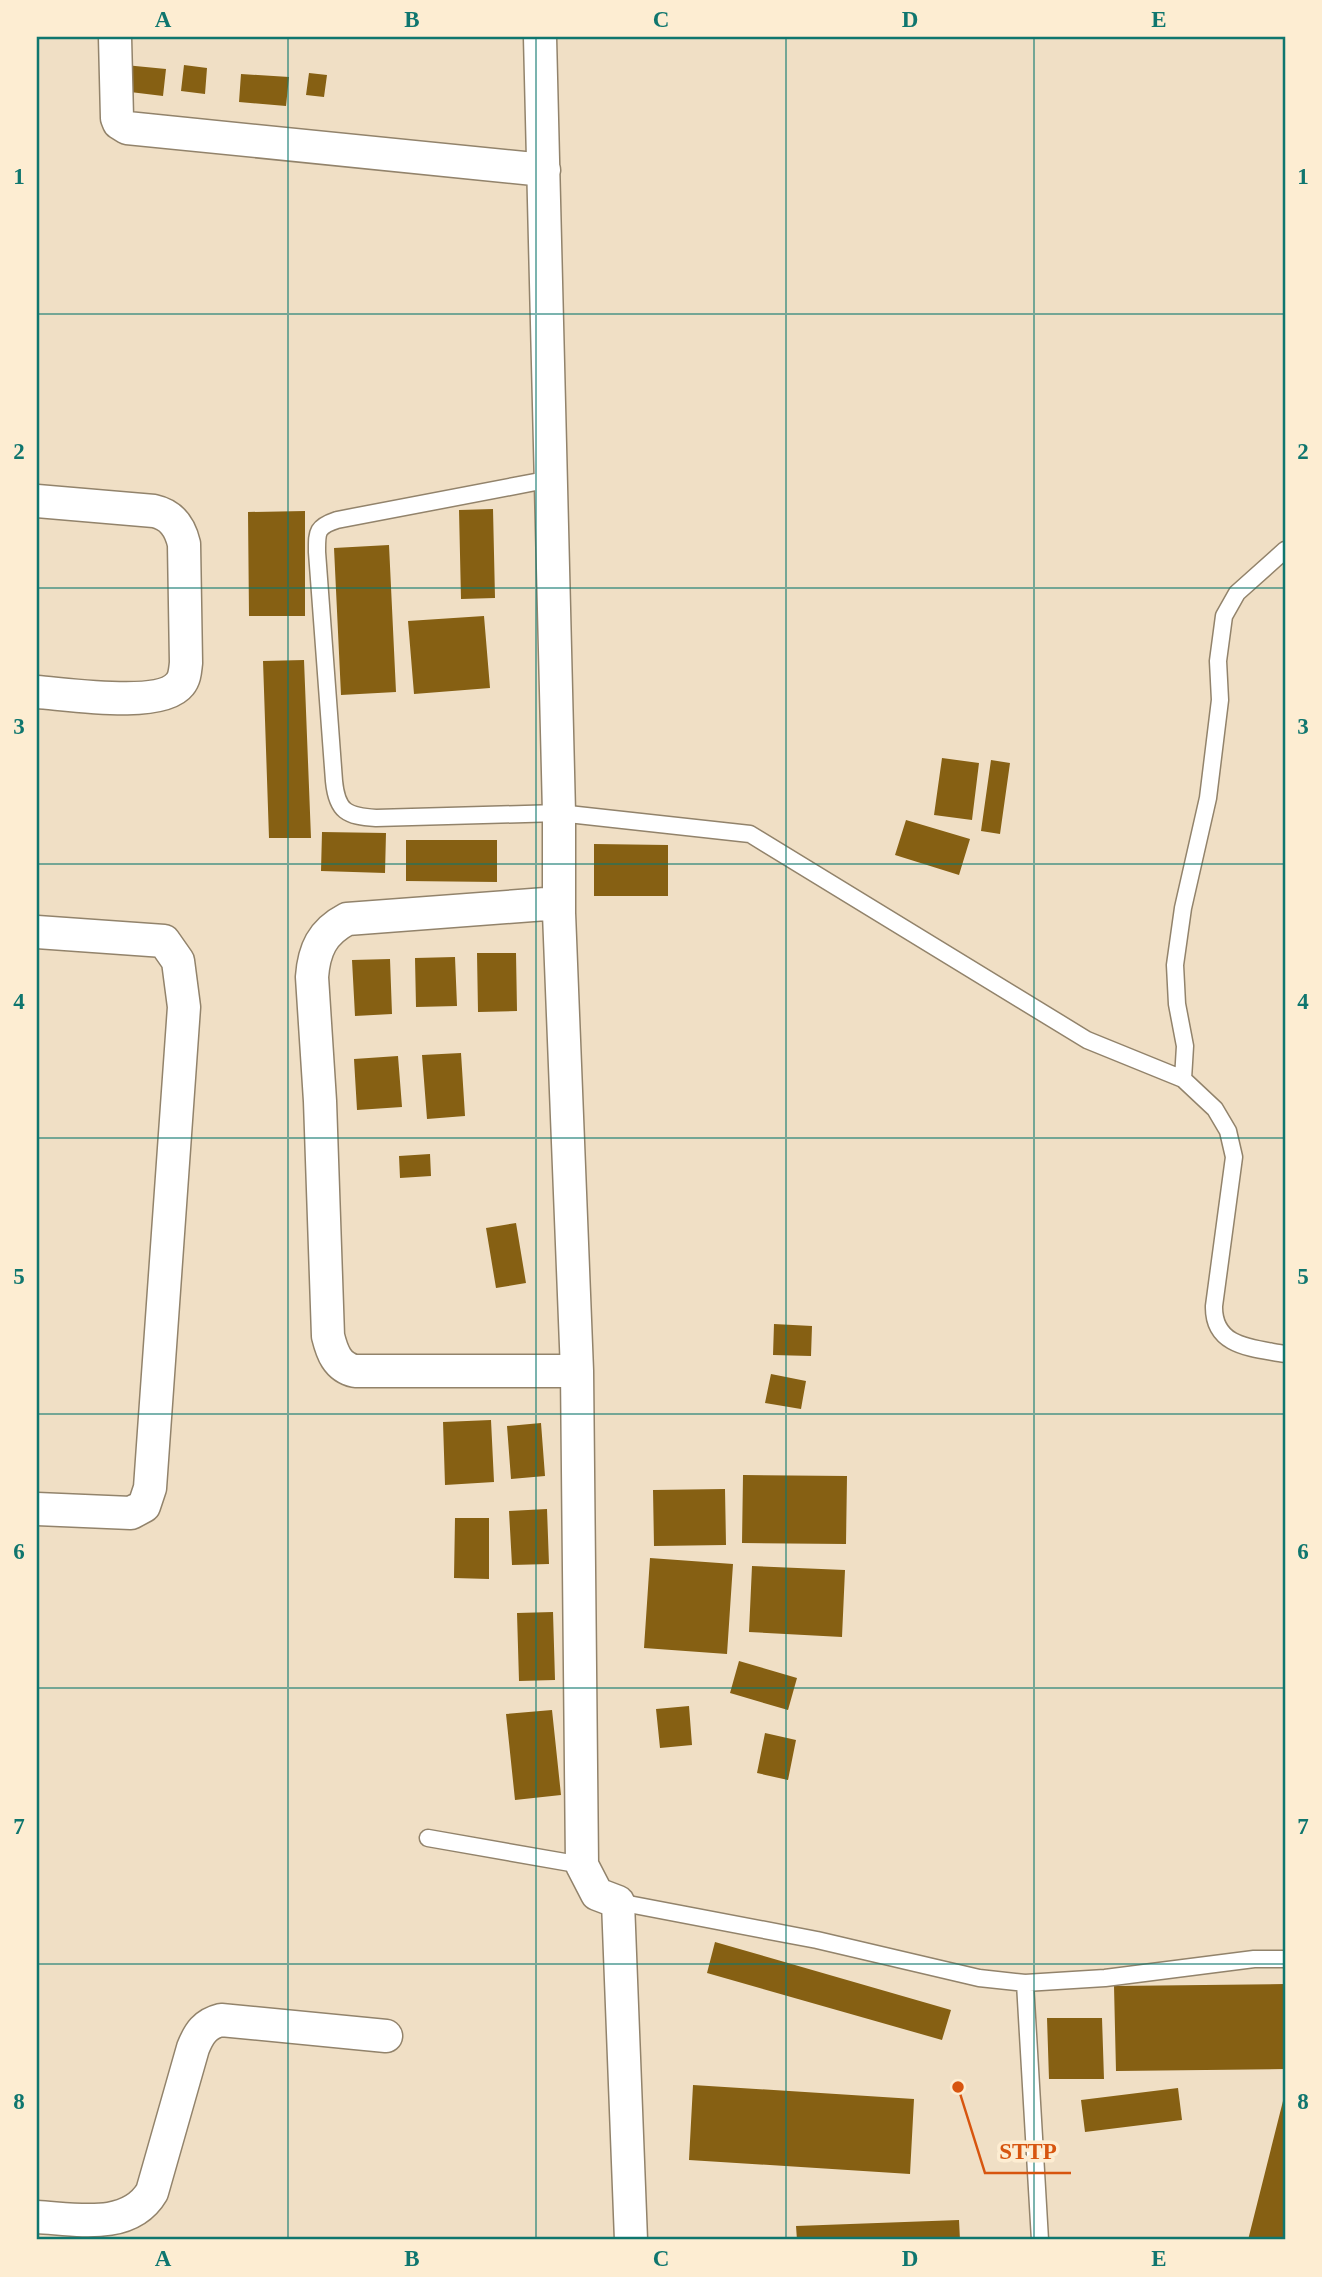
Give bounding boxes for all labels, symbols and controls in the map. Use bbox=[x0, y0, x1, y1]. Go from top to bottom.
text: A bbox=[155, 7, 172, 32]
text: B bbox=[404, 7, 420, 32]
text: C bbox=[653, 7, 669, 32]
text: D bbox=[902, 7, 918, 32]
text: E bbox=[1151, 7, 1167, 32]
text: 1 bbox=[13, 164, 25, 189]
text: 1 bbox=[1297, 164, 1309, 189]
text: 2 bbox=[13, 439, 25, 464]
text: 2 bbox=[1297, 439, 1309, 464]
text: 3 bbox=[13, 714, 25, 739]
text: 3 bbox=[1297, 714, 1309, 739]
text: 4 bbox=[13, 989, 25, 1014]
text: 4 bbox=[1297, 989, 1309, 1014]
text: 5 bbox=[13, 1264, 25, 1289]
text: 5 bbox=[1297, 1264, 1309, 1289]
text: 6 bbox=[13, 1539, 25, 1564]
text: 6 bbox=[1297, 1539, 1309, 1564]
text: 7 bbox=[13, 1814, 25, 1839]
text: 7 bbox=[1297, 1814, 1309, 1839]
text: 8 bbox=[13, 2089, 25, 2114]
text: 8 bbox=[1297, 2089, 1309, 2114]
callout: STTP bbox=[985, 2129, 1071, 2173]
text: STTP bbox=[999, 2139, 1057, 2164]
text: A bbox=[155, 2246, 172, 2271]
text: B bbox=[404, 2246, 420, 2271]
text: C bbox=[653, 2246, 669, 2271]
text: D bbox=[902, 2246, 918, 2271]
text: E bbox=[1151, 2246, 1167, 2271]

